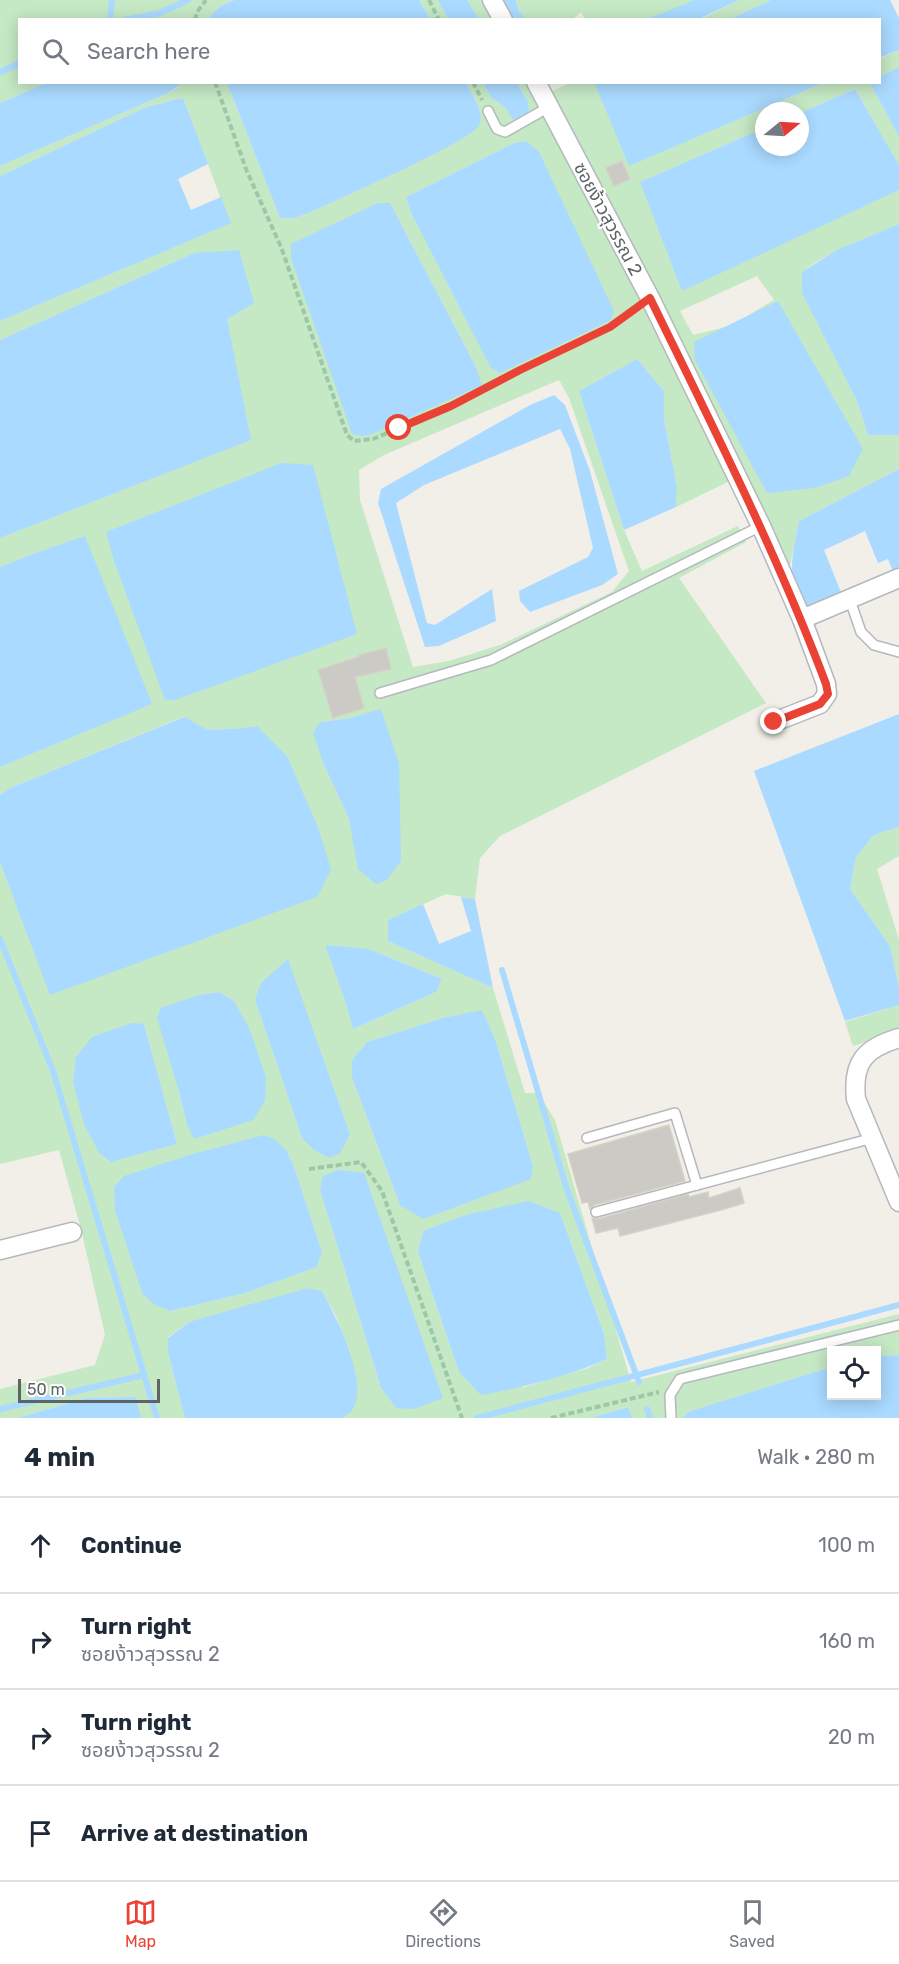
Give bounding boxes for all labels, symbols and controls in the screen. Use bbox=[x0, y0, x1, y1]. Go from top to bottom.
search box bbox=[18, 18, 881, 84]
icon: search bbox=[39, 35, 72, 68]
text: Search here bbox=[87, 38, 210, 65]
north arrow bbox=[755, 102, 809, 156]
street label: ซอยง้าวสุวรรณ 2 bbox=[569, 159, 647, 279]
route start bbox=[385, 414, 411, 440]
route end bbox=[760, 708, 786, 734]
map controls bbox=[827, 1346, 881, 1400]
button: locate bbox=[827, 1346, 881, 1400]
scale bar bbox=[18, 1376, 160, 1404]
text: 50 m bbox=[27, 1380, 65, 1399]
text: 4 min bbox=[24, 1442, 95, 1473]
text: Walk · 280 m bbox=[757, 1445, 875, 1469]
icon: ahead bbox=[24, 1529, 57, 1562]
text: Continue bbox=[81, 1532, 182, 1559]
text: 100 m bbox=[818, 1533, 875, 1557]
text: Turn right bbox=[81, 1613, 191, 1640]
icon: right bbox=[24, 1625, 57, 1658]
text: 160 m bbox=[819, 1629, 875, 1653]
text: ซอยง้าวสุวรรณ 2 bbox=[81, 1642, 220, 1666]
text: Turn right bbox=[81, 1709, 191, 1736]
icon: right bbox=[24, 1721, 57, 1754]
text: 20 m bbox=[828, 1725, 875, 1749]
text: ซอยง้าวสุวรรณ 2 bbox=[81, 1738, 220, 1762]
icon: arrive bbox=[24, 1817, 57, 1850]
text: Arrive at destination bbox=[81, 1820, 308, 1847]
tab: Map bbox=[124, 1896, 157, 1951]
tab: Directions bbox=[405, 1896, 481, 1951]
tab: Saved bbox=[729, 1896, 775, 1951]

